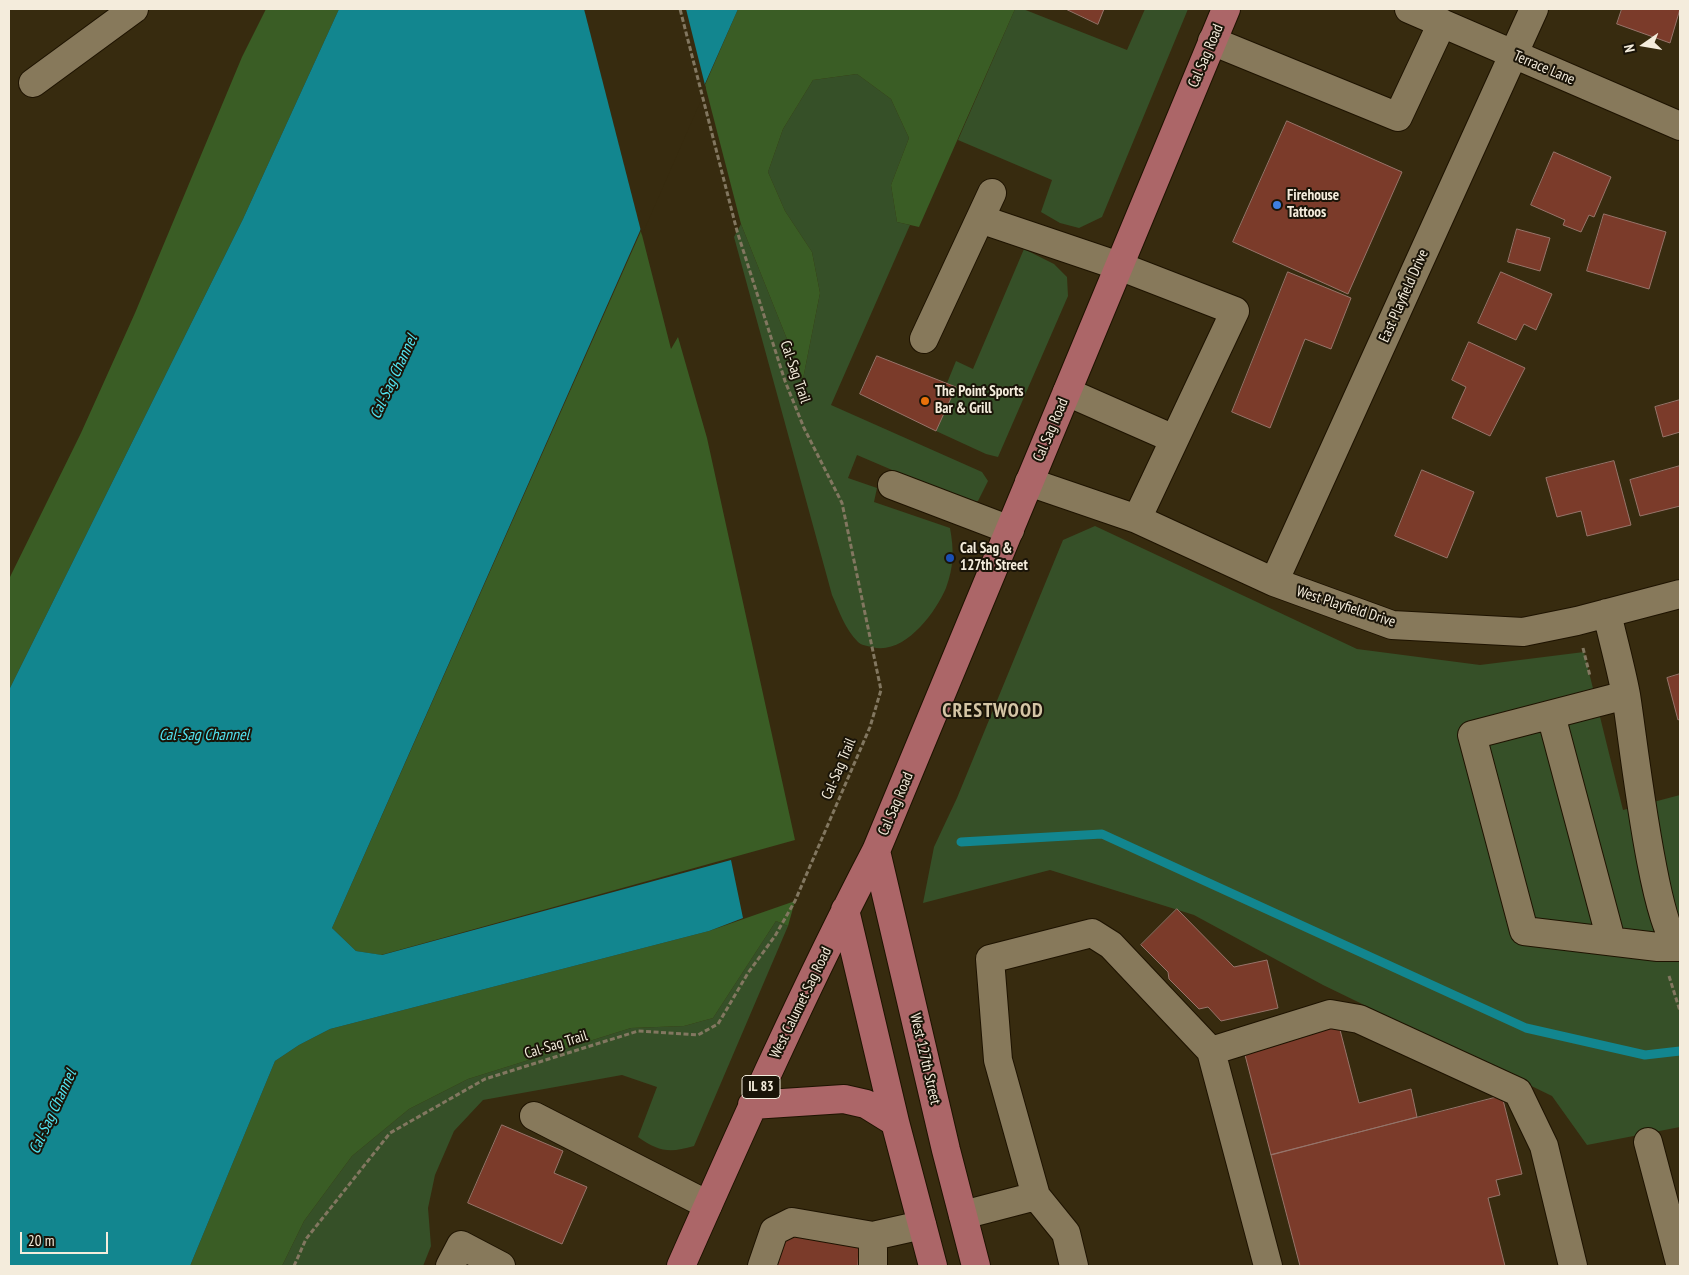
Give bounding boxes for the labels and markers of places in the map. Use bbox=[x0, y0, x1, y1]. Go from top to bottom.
place label: Firehouse Tattoos bbox=[1287, 187, 1339, 222]
marker: Firehouse Tattoos bbox=[1271, 199, 1283, 211]
place label: The Point Sports Bar & Grill bbox=[935, 383, 1024, 418]
marker: The Point Sports Bar & Grill bbox=[919, 395, 931, 407]
place label: Cal Sag & 127th Street bbox=[960, 540, 1028, 575]
marker: Cal Sag & 127th Street bbox=[944, 552, 956, 564]

